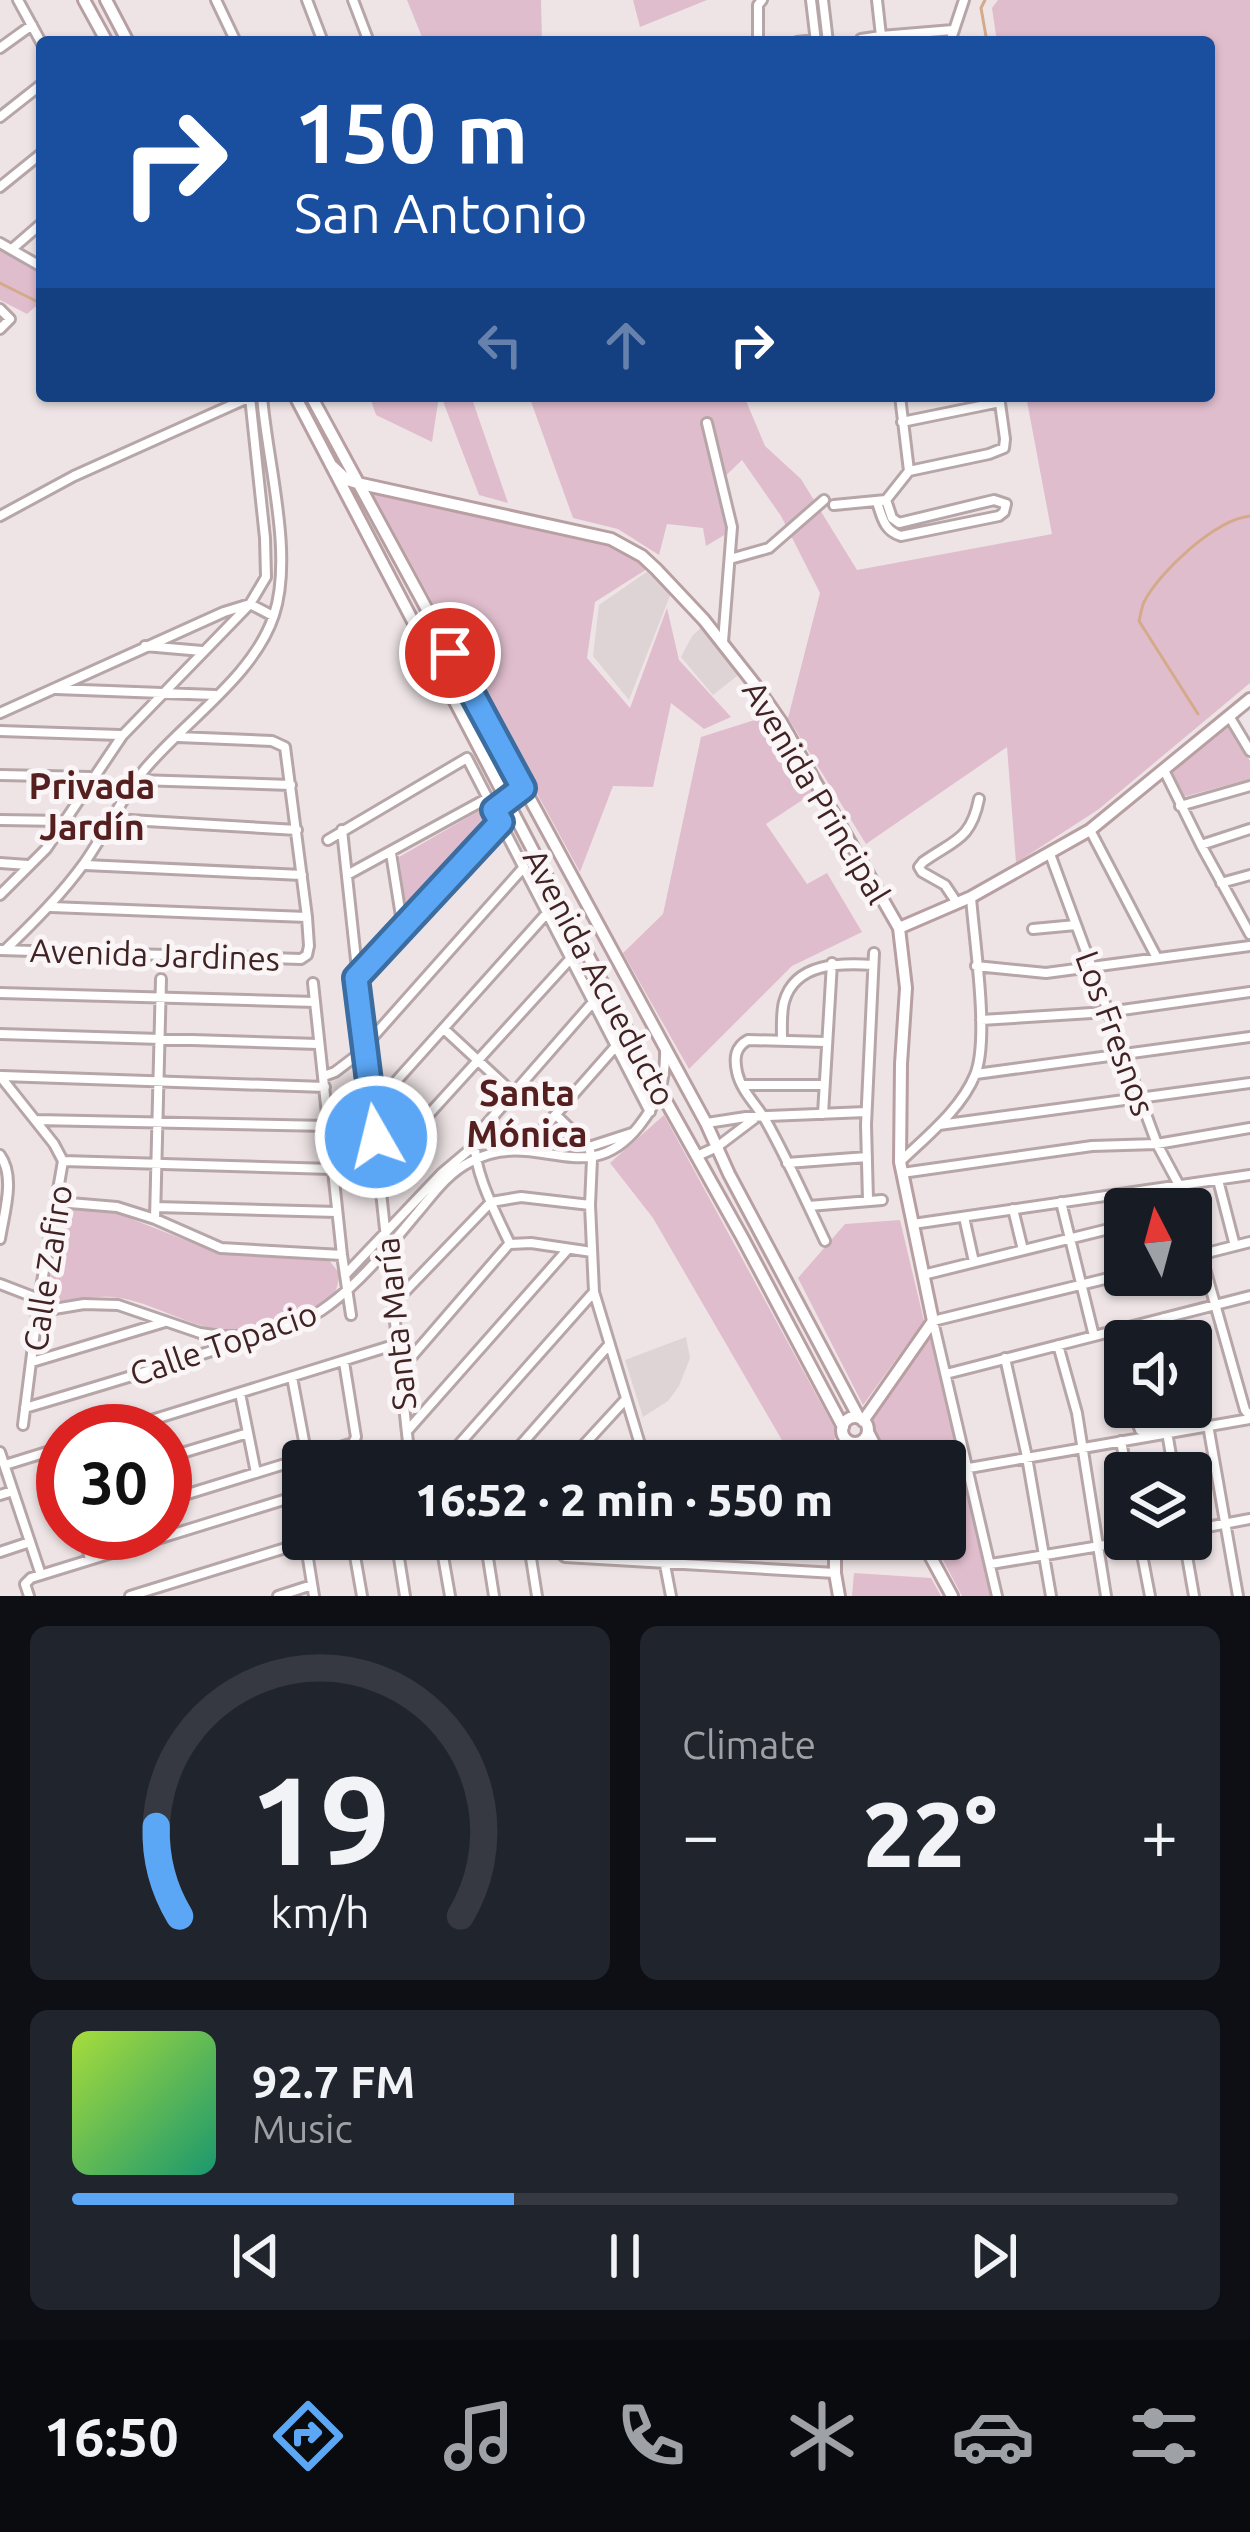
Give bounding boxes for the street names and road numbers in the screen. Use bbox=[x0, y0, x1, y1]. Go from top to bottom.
street label: Avenida Principal bbox=[736, 674, 898, 910]
street label: Avenida Acueducto bbox=[517, 842, 683, 1112]
street label: Avenida Jardines bbox=[29, 931, 281, 977]
street label: Los Fresnos bbox=[1069, 946, 1163, 1120]
street label: Calle Zafiro bbox=[16, 1182, 78, 1354]
street label: Santa María bbox=[368, 1236, 422, 1412]
street label: Calle Topacio bbox=[125, 1294, 321, 1392]

